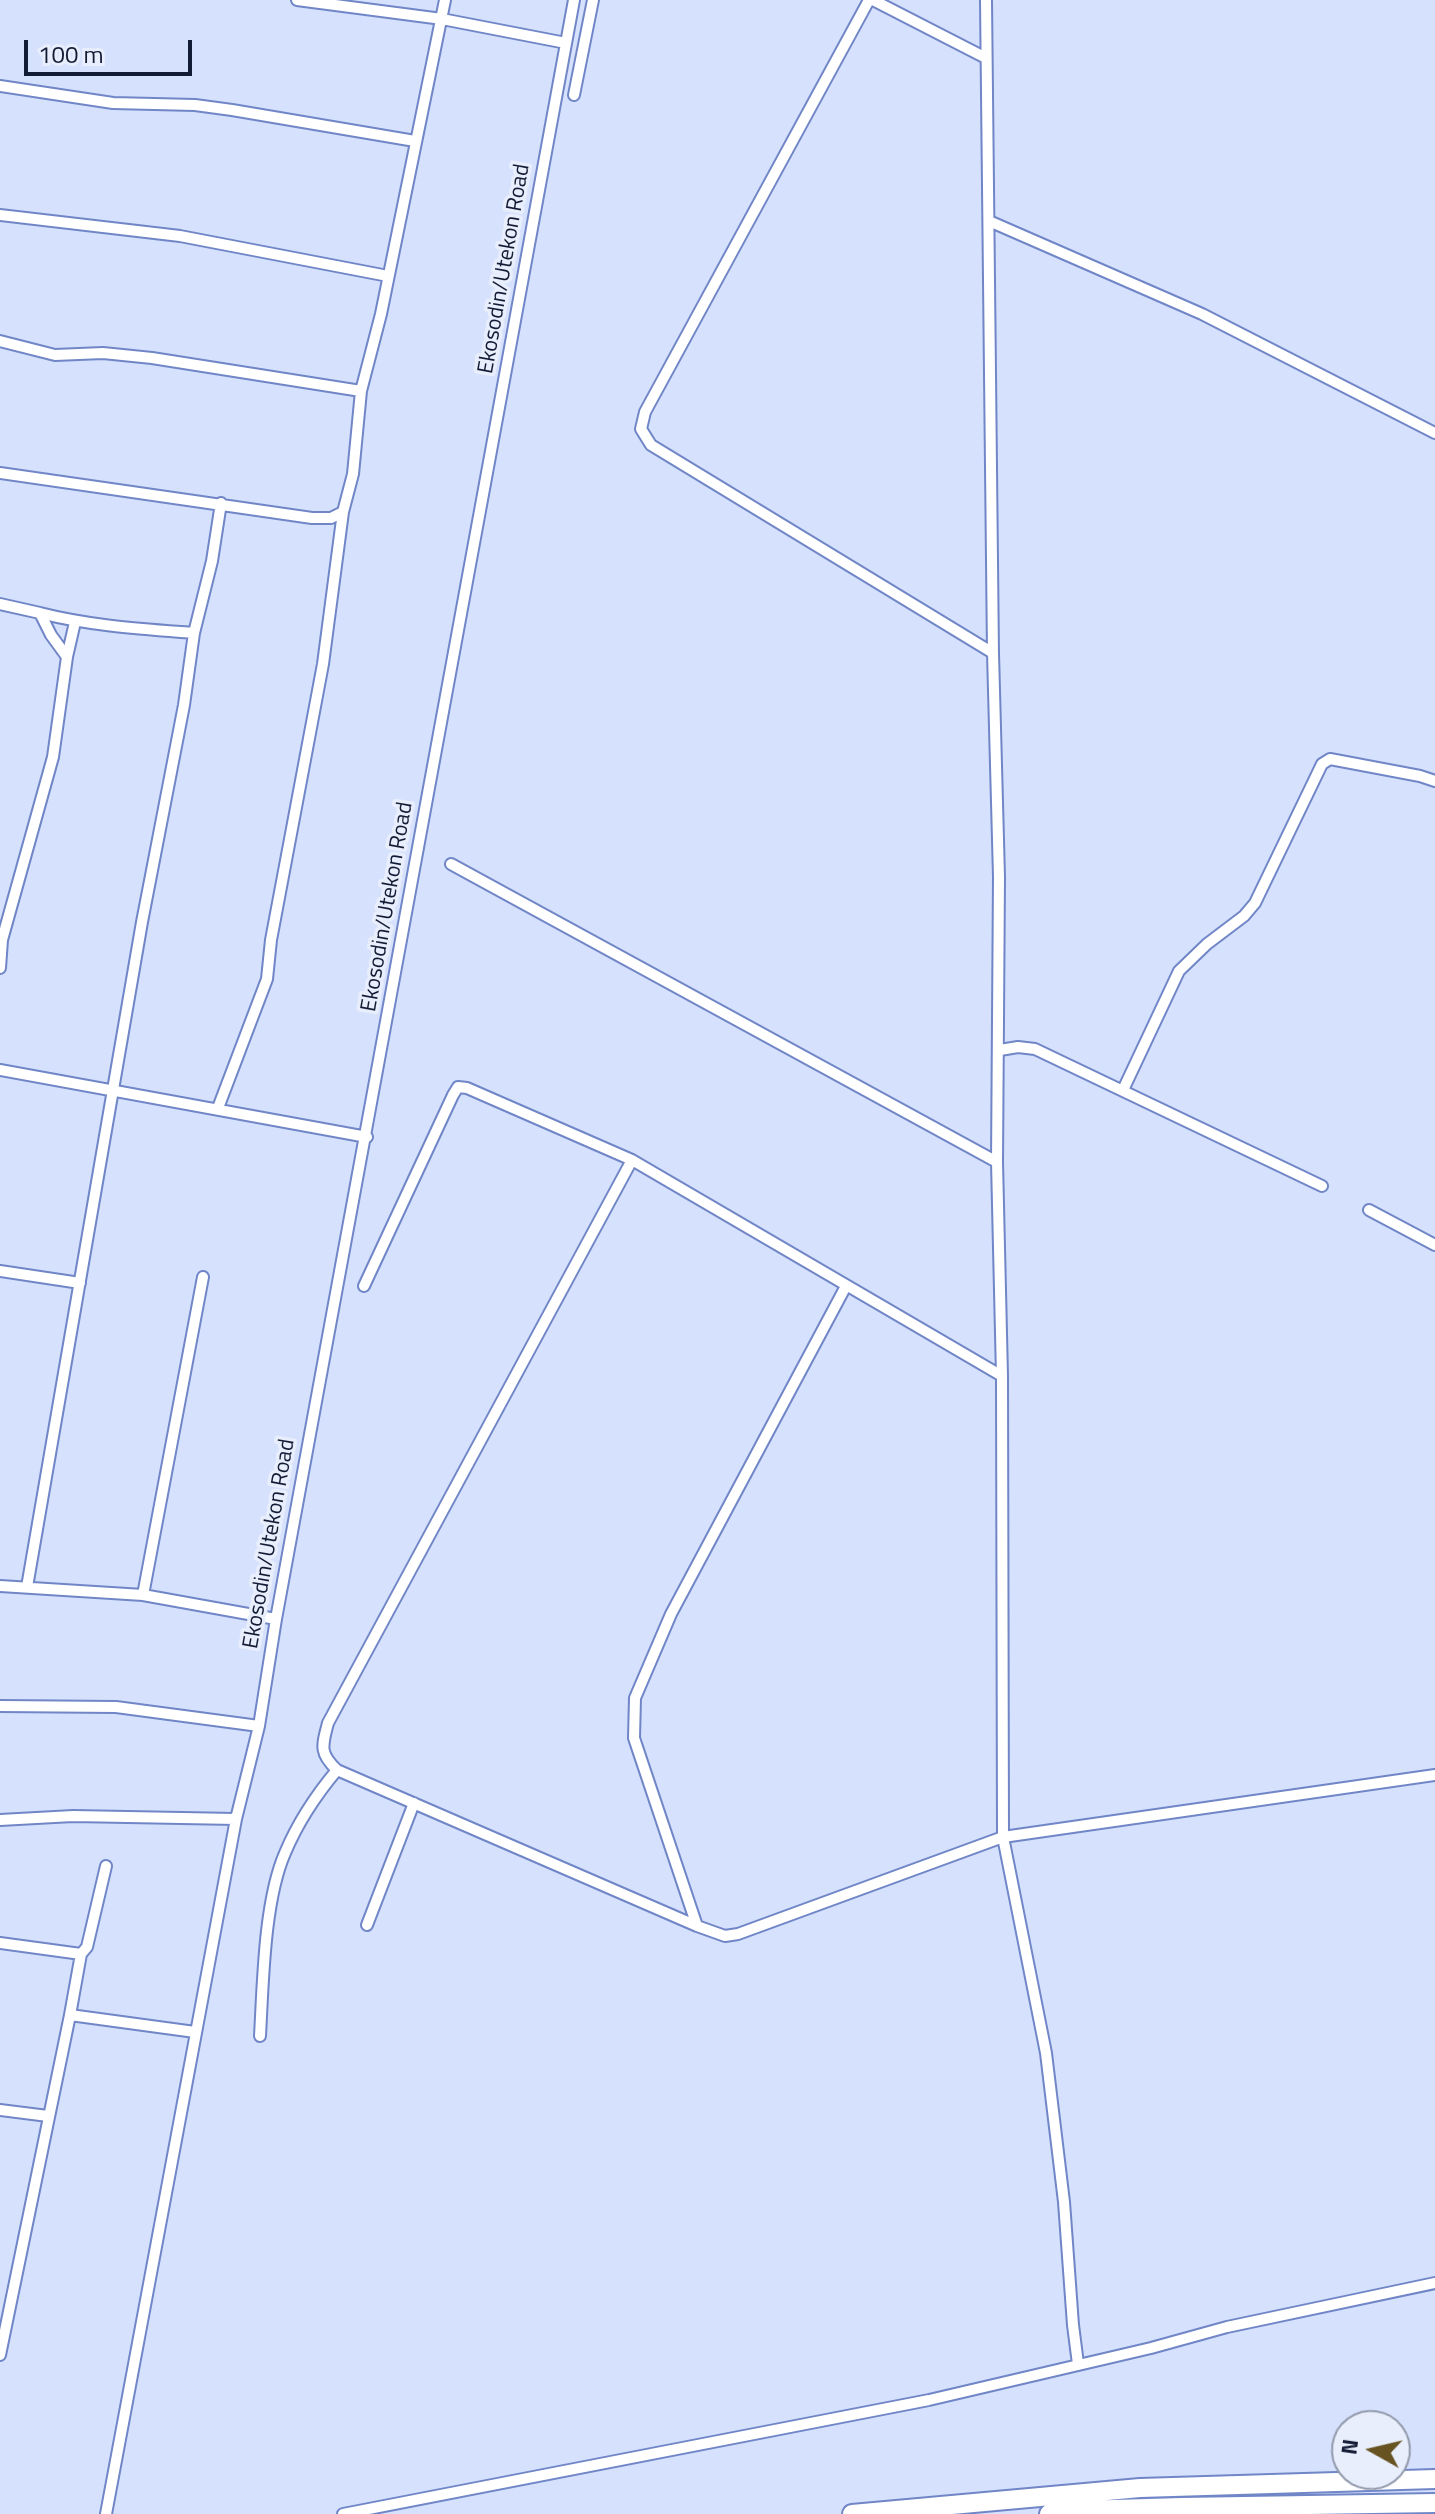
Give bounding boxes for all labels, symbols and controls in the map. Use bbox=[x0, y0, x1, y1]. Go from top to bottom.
scale bar bbox=[28, 24, 196, 74]
text: 100 m bbox=[38, 36, 104, 72]
street label: Ekosodin/Utekon Road bbox=[474, 162, 536, 376]
street label: Ekosodin/Utekon Road bbox=[357, 800, 419, 1014]
street label: Ekosodin/Utekon Road bbox=[239, 1437, 301, 1651]
north arrow bbox=[1331, 2410, 1411, 2490]
text: N bbox=[1331, 2437, 1367, 2457]

